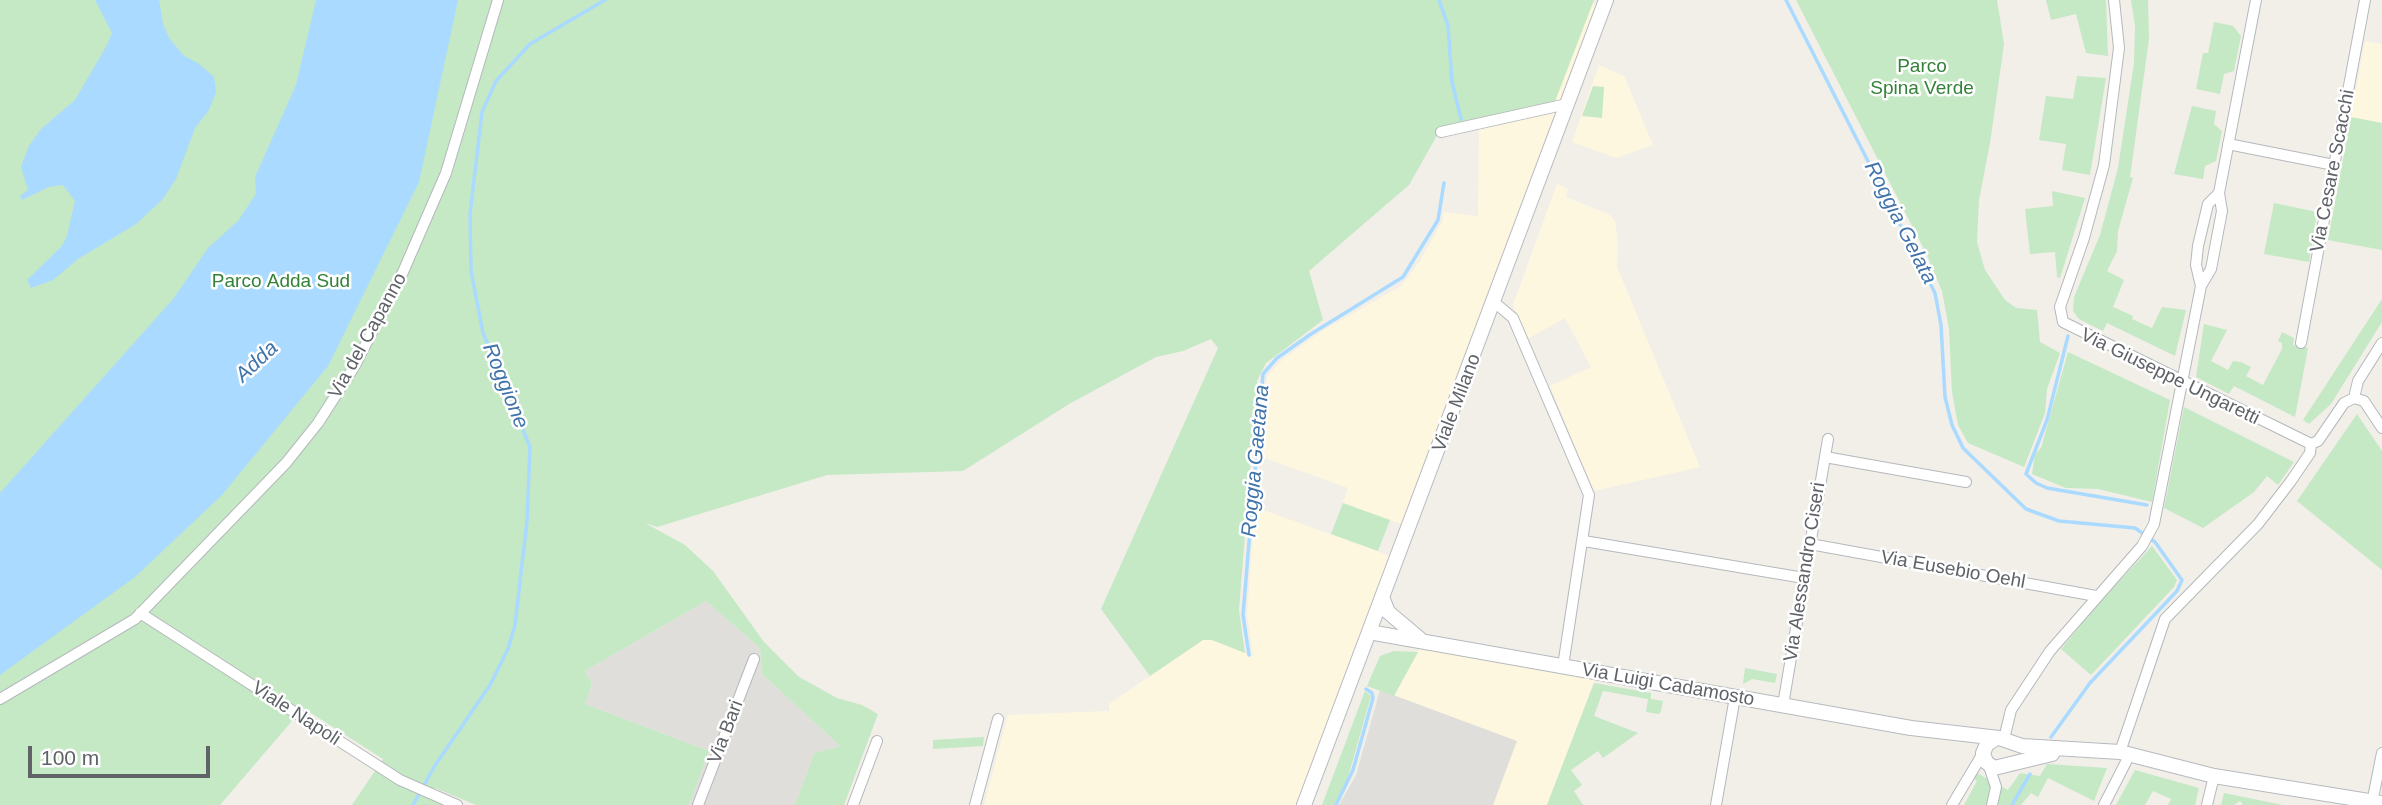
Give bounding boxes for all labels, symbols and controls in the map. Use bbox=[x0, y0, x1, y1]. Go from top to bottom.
park label: Parco Spina Verde bbox=[1870, 56, 1974, 100]
street label: Via Cesare Scacchi bbox=[2306, 88, 2360, 254]
water label: Roggia Gelata bbox=[1858, 157, 1942, 289]
street label: Via del Capanno bbox=[324, 269, 412, 403]
park label: Parco Adda Sud bbox=[212, 271, 350, 293]
street label: Via Giuseppe Ungaretti bbox=[2077, 324, 2263, 430]
water label: Adda bbox=[230, 336, 284, 388]
water label: Roggione bbox=[476, 340, 534, 432]
street label: Viale Milano bbox=[1428, 351, 1486, 455]
water label: Roggia Gaetana bbox=[1237, 384, 1275, 538]
street label: Via Alessandro Ciseri bbox=[1780, 481, 1830, 663]
street label: Via Eusebio Oehl bbox=[1879, 546, 2027, 594]
street label: Via Luigi Cadamosto bbox=[1580, 659, 1756, 711]
street label: Viale Napoli bbox=[247, 677, 345, 751]
street label: Via Bari bbox=[703, 697, 749, 767]
scale bar bbox=[32, 732, 214, 776]
text: 100 m bbox=[41, 746, 99, 769]

